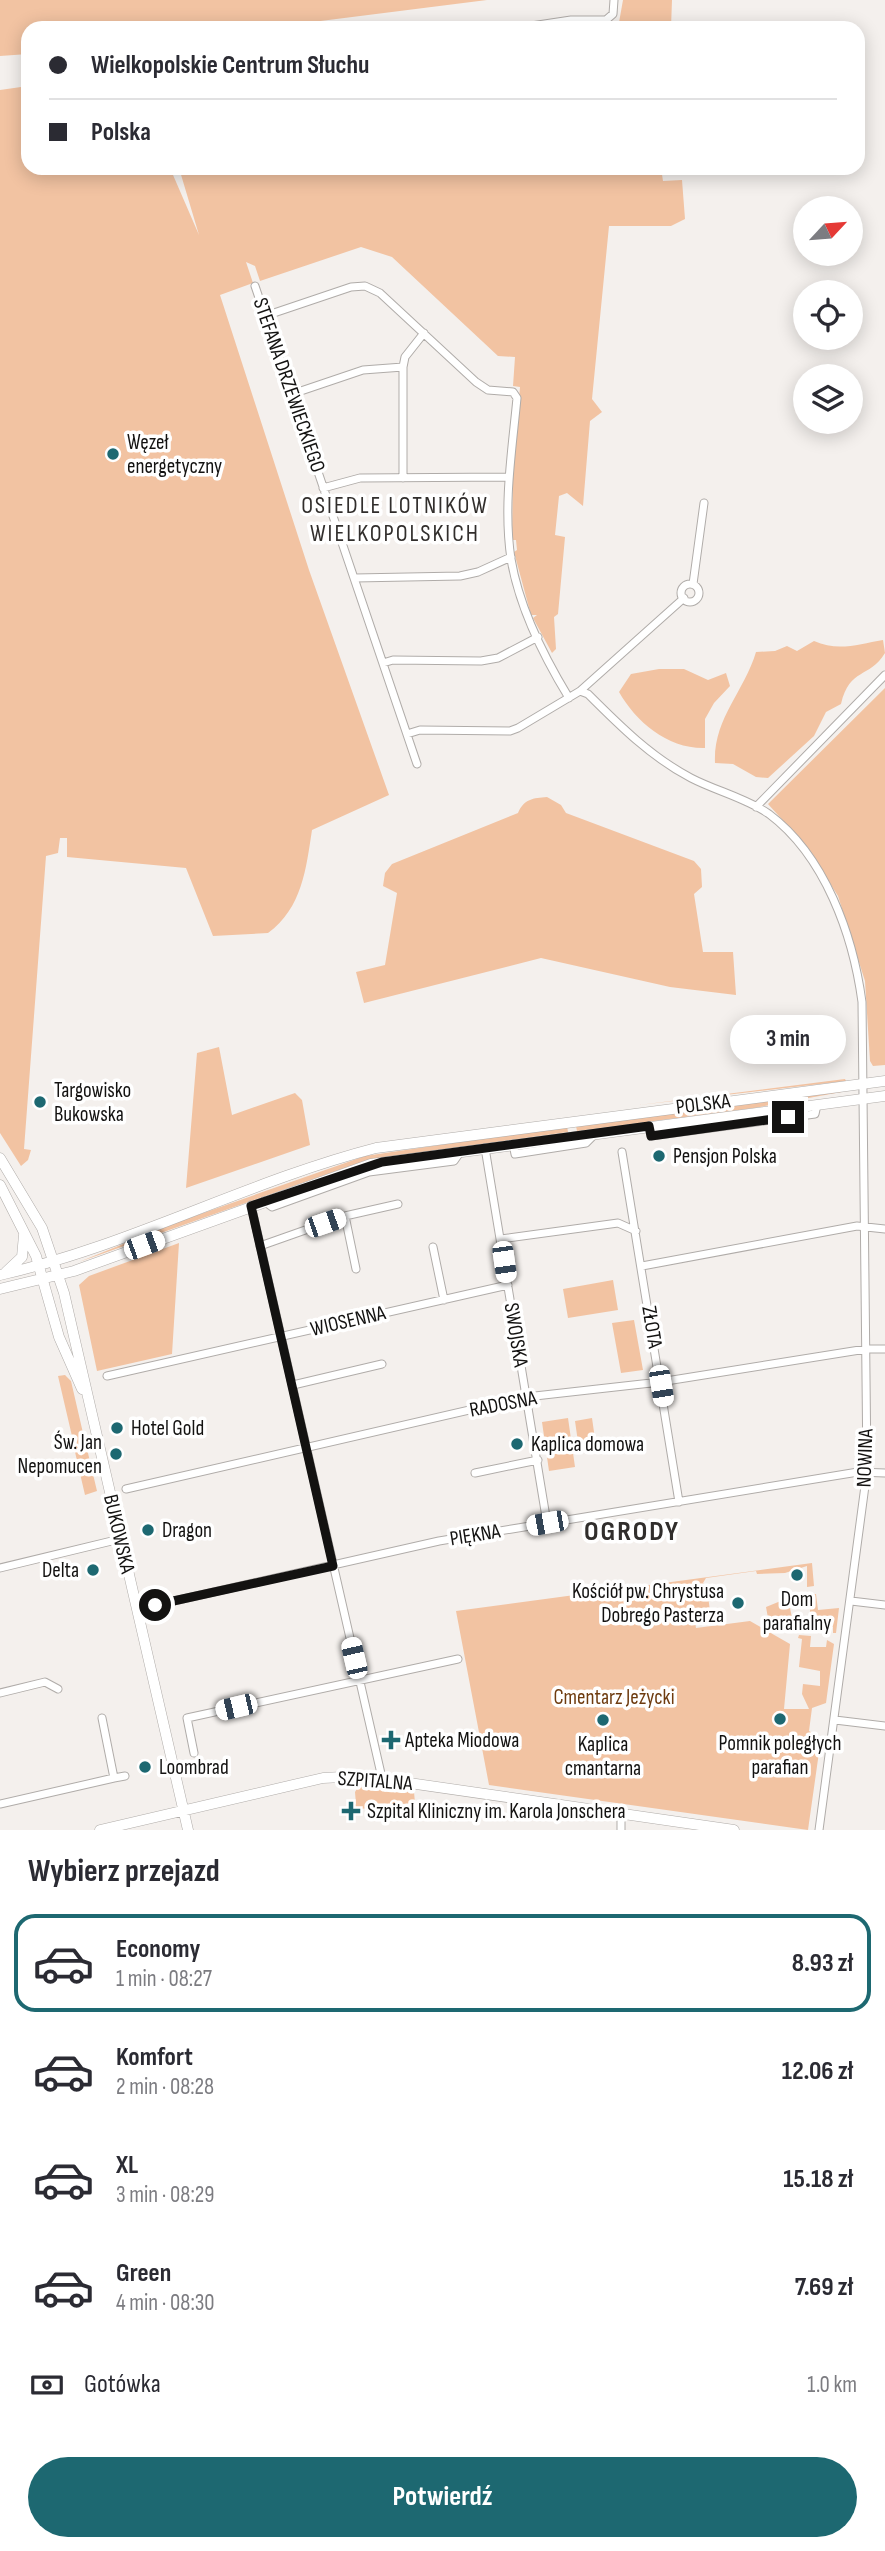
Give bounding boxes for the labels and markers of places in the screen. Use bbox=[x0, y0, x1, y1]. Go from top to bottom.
place label: Węzeł energetyczny bbox=[127, 430, 222, 479]
marker: Węzeł energetyczny bbox=[105, 446, 121, 462]
place label: Targowisko Bukowska bbox=[54, 1078, 131, 1127]
marker: Targowisko Bukowska bbox=[32, 1094, 48, 1110]
place label: Pensjon Polska bbox=[673, 1144, 777, 1169]
marker: Pensjon Polska bbox=[651, 1148, 667, 1164]
place label: Hotel Gold bbox=[131, 1416, 204, 1441]
marker: Hotel Gold bbox=[109, 1420, 125, 1436]
place label: Św. Jan Nepomucen bbox=[17, 1430, 102, 1479]
place label: Kaplica domowa bbox=[531, 1432, 644, 1457]
marker: Kaplica domowa bbox=[509, 1436, 525, 1452]
marker: Św. Jan Nepomucen bbox=[108, 1446, 124, 1462]
place label: Dragon bbox=[162, 1518, 212, 1543]
marker: Dragon bbox=[140, 1522, 156, 1538]
place label: Delta bbox=[42, 1558, 79, 1583]
marker: Delta bbox=[85, 1562, 101, 1578]
marker: Dom parafialny bbox=[789, 1567, 805, 1583]
place label: Kościół pw. Chrystusa Dobrego Pasterza bbox=[572, 1579, 724, 1628]
place label: Dom parafialny bbox=[763, 1587, 831, 1636]
marker: Kościół pw. Chrystusa Dobrego Pasterza bbox=[730, 1595, 746, 1611]
marker: Pomnik poległych parafian bbox=[772, 1711, 788, 1727]
marker: Kaplica cmantarna bbox=[595, 1712, 611, 1728]
place label: Apteka Miodowa bbox=[404, 1728, 519, 1753]
place label: Pomnik poległych parafian bbox=[719, 1731, 842, 1780]
marker: Apteka Miodowa bbox=[383, 1732, 399, 1748]
place label: Kaplica cmantarna bbox=[565, 1732, 641, 1781]
place label: Loombrad bbox=[159, 1755, 229, 1780]
marker: Loombrad bbox=[137, 1759, 153, 1775]
place label: Szpital Kliniczny im. Karola Jonschera bbox=[367, 1799, 626, 1824]
marker: Szpital Kliniczny im. Karola Jonschera bbox=[341, 1801, 361, 1821]

